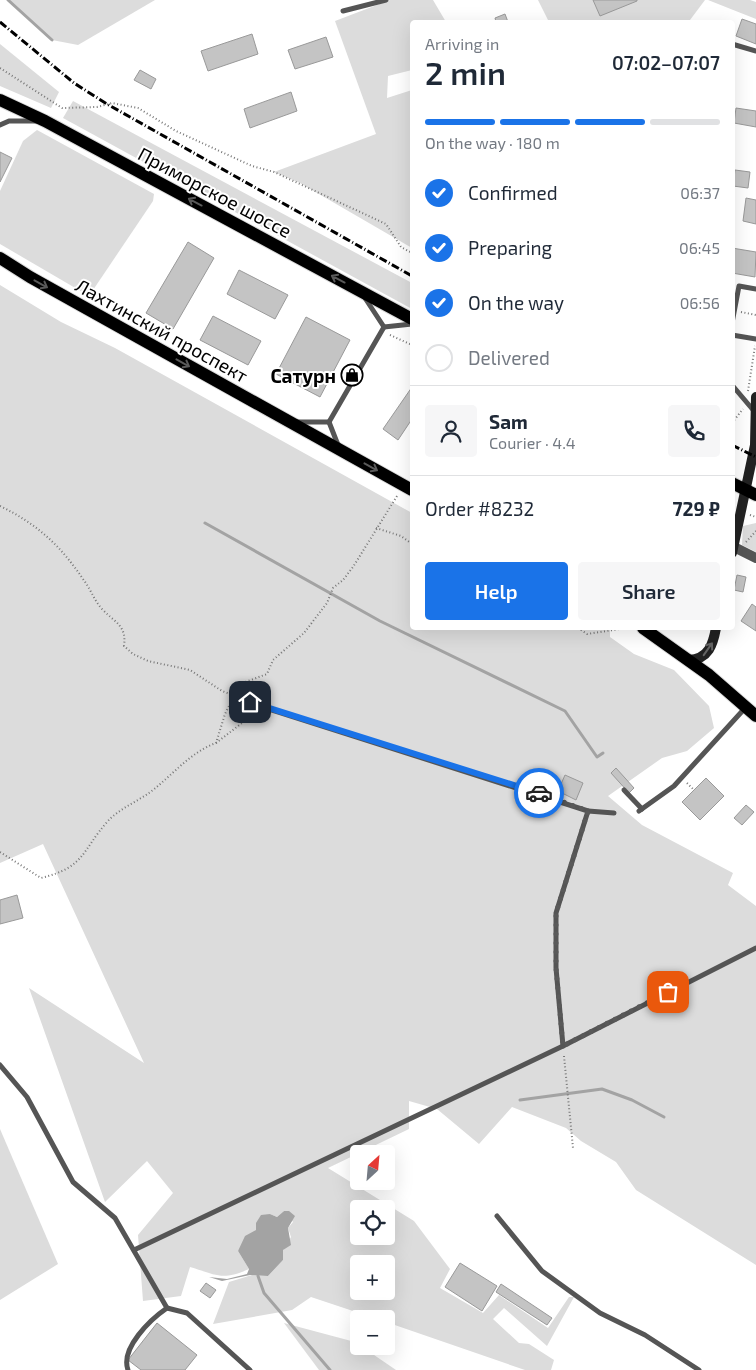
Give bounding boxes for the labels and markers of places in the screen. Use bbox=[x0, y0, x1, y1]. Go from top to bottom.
shop icon: Сатурн bbox=[340, 363, 364, 387]
place label: Сатурн bbox=[270, 364, 336, 387]
pin bbox=[229, 681, 271, 723]
pin bbox=[647, 971, 689, 1013]

